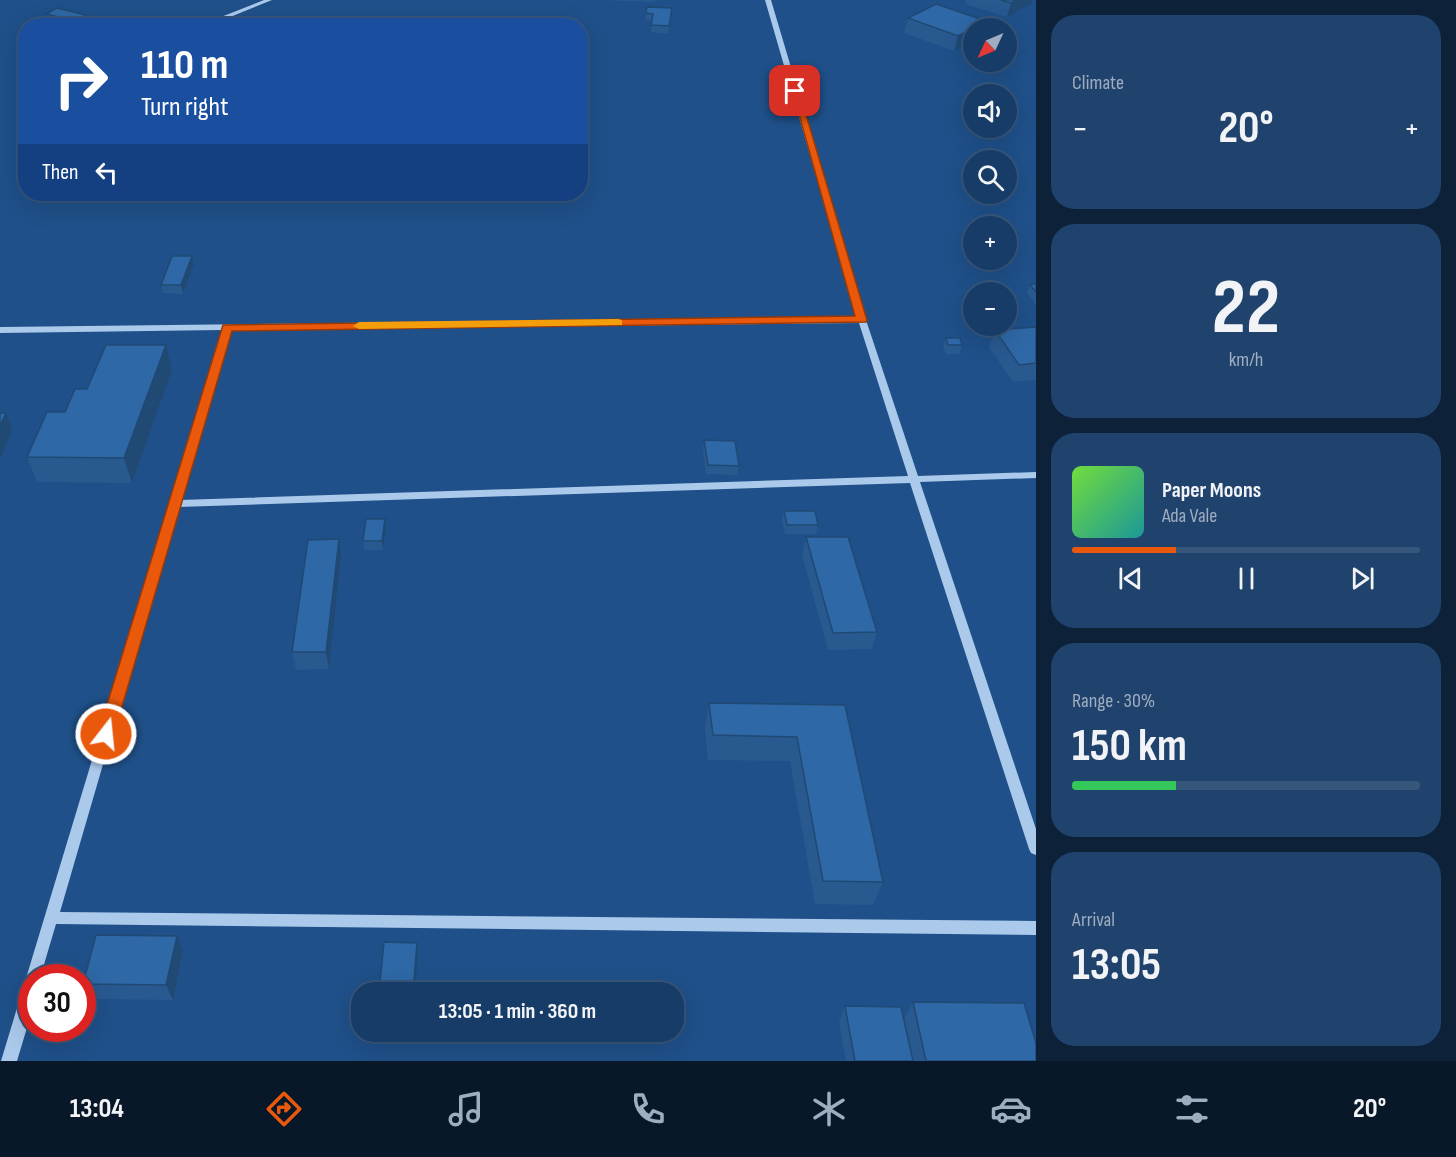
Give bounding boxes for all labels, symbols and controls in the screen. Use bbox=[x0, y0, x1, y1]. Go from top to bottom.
north arrow bbox=[963, 18, 1017, 72]
map controls bbox=[963, 18, 1017, 336]
text: 110 m bbox=[141, 40, 228, 91]
icon: right bbox=[42, 42, 120, 120]
pin bbox=[769, 65, 820, 116]
text: Climate bbox=[1072, 71, 1124, 95]
icon: arrive bbox=[778, 74, 811, 107]
button: sound bbox=[963, 84, 1017, 138]
text: Turn right bbox=[141, 91, 228, 123]
text: 20° bbox=[1218, 101, 1274, 156]
text: − bbox=[1072, 109, 1088, 149]
text: + bbox=[1404, 109, 1420, 149]
button: search bbox=[963, 150, 1017, 204]
icon: left bbox=[90, 156, 123, 189]
text: Then bbox=[42, 159, 78, 186]
button: + bbox=[963, 216, 1017, 270]
text: 22 bbox=[1212, 262, 1280, 355]
button: − bbox=[963, 282, 1017, 336]
text: km/h bbox=[1229, 348, 1263, 372]
text: Paper Moons bbox=[1162, 477, 1261, 504]
text: Ada Vale bbox=[1162, 504, 1217, 528]
icon: previous bbox=[1114, 562, 1147, 595]
icon: pause bbox=[1230, 562, 1263, 595]
icon: next bbox=[1346, 562, 1379, 595]
text: Range · 30% bbox=[1072, 689, 1155, 713]
position arrow bbox=[74, 702, 138, 766]
text: 150 km bbox=[1072, 719, 1187, 774]
text: Arrival bbox=[1072, 908, 1115, 932]
text: 13:05 bbox=[1072, 938, 1161, 993]
speed limit sign: 30 bbox=[18, 964, 96, 1042]
text: 13:05 · 1 min · 360 m bbox=[439, 998, 596, 1025]
icon: directions bbox=[263, 1088, 305, 1130]
icon: music bbox=[445, 1088, 487, 1130]
icon: phone bbox=[627, 1088, 669, 1130]
icon: climate bbox=[808, 1088, 850, 1130]
icon: car bbox=[990, 1088, 1032, 1130]
icon: filters bbox=[1171, 1088, 1213, 1130]
text: 13:04 bbox=[70, 1093, 124, 1125]
text: 20° bbox=[1353, 1093, 1386, 1125]

